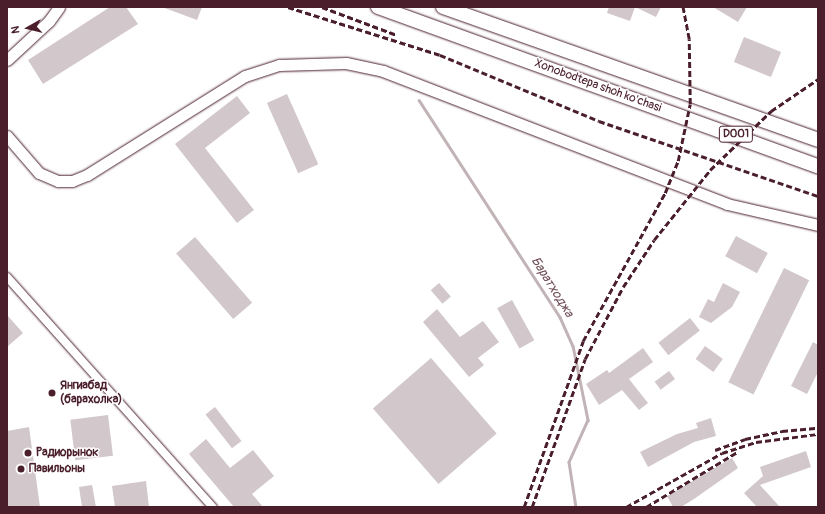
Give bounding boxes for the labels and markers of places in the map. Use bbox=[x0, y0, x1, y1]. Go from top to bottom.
place label: Янгиабад (барахолка) bbox=[60, 379, 122, 407]
marker: Янгиабад (барахолка) bbox=[47, 388, 57, 398]
place label: Радиорынок bbox=[36, 446, 99, 460]
marker: Радиорынок bbox=[23, 448, 33, 458]
place label: Павильоны bbox=[29, 462, 85, 476]
marker: Павильоны bbox=[16, 464, 26, 474]

